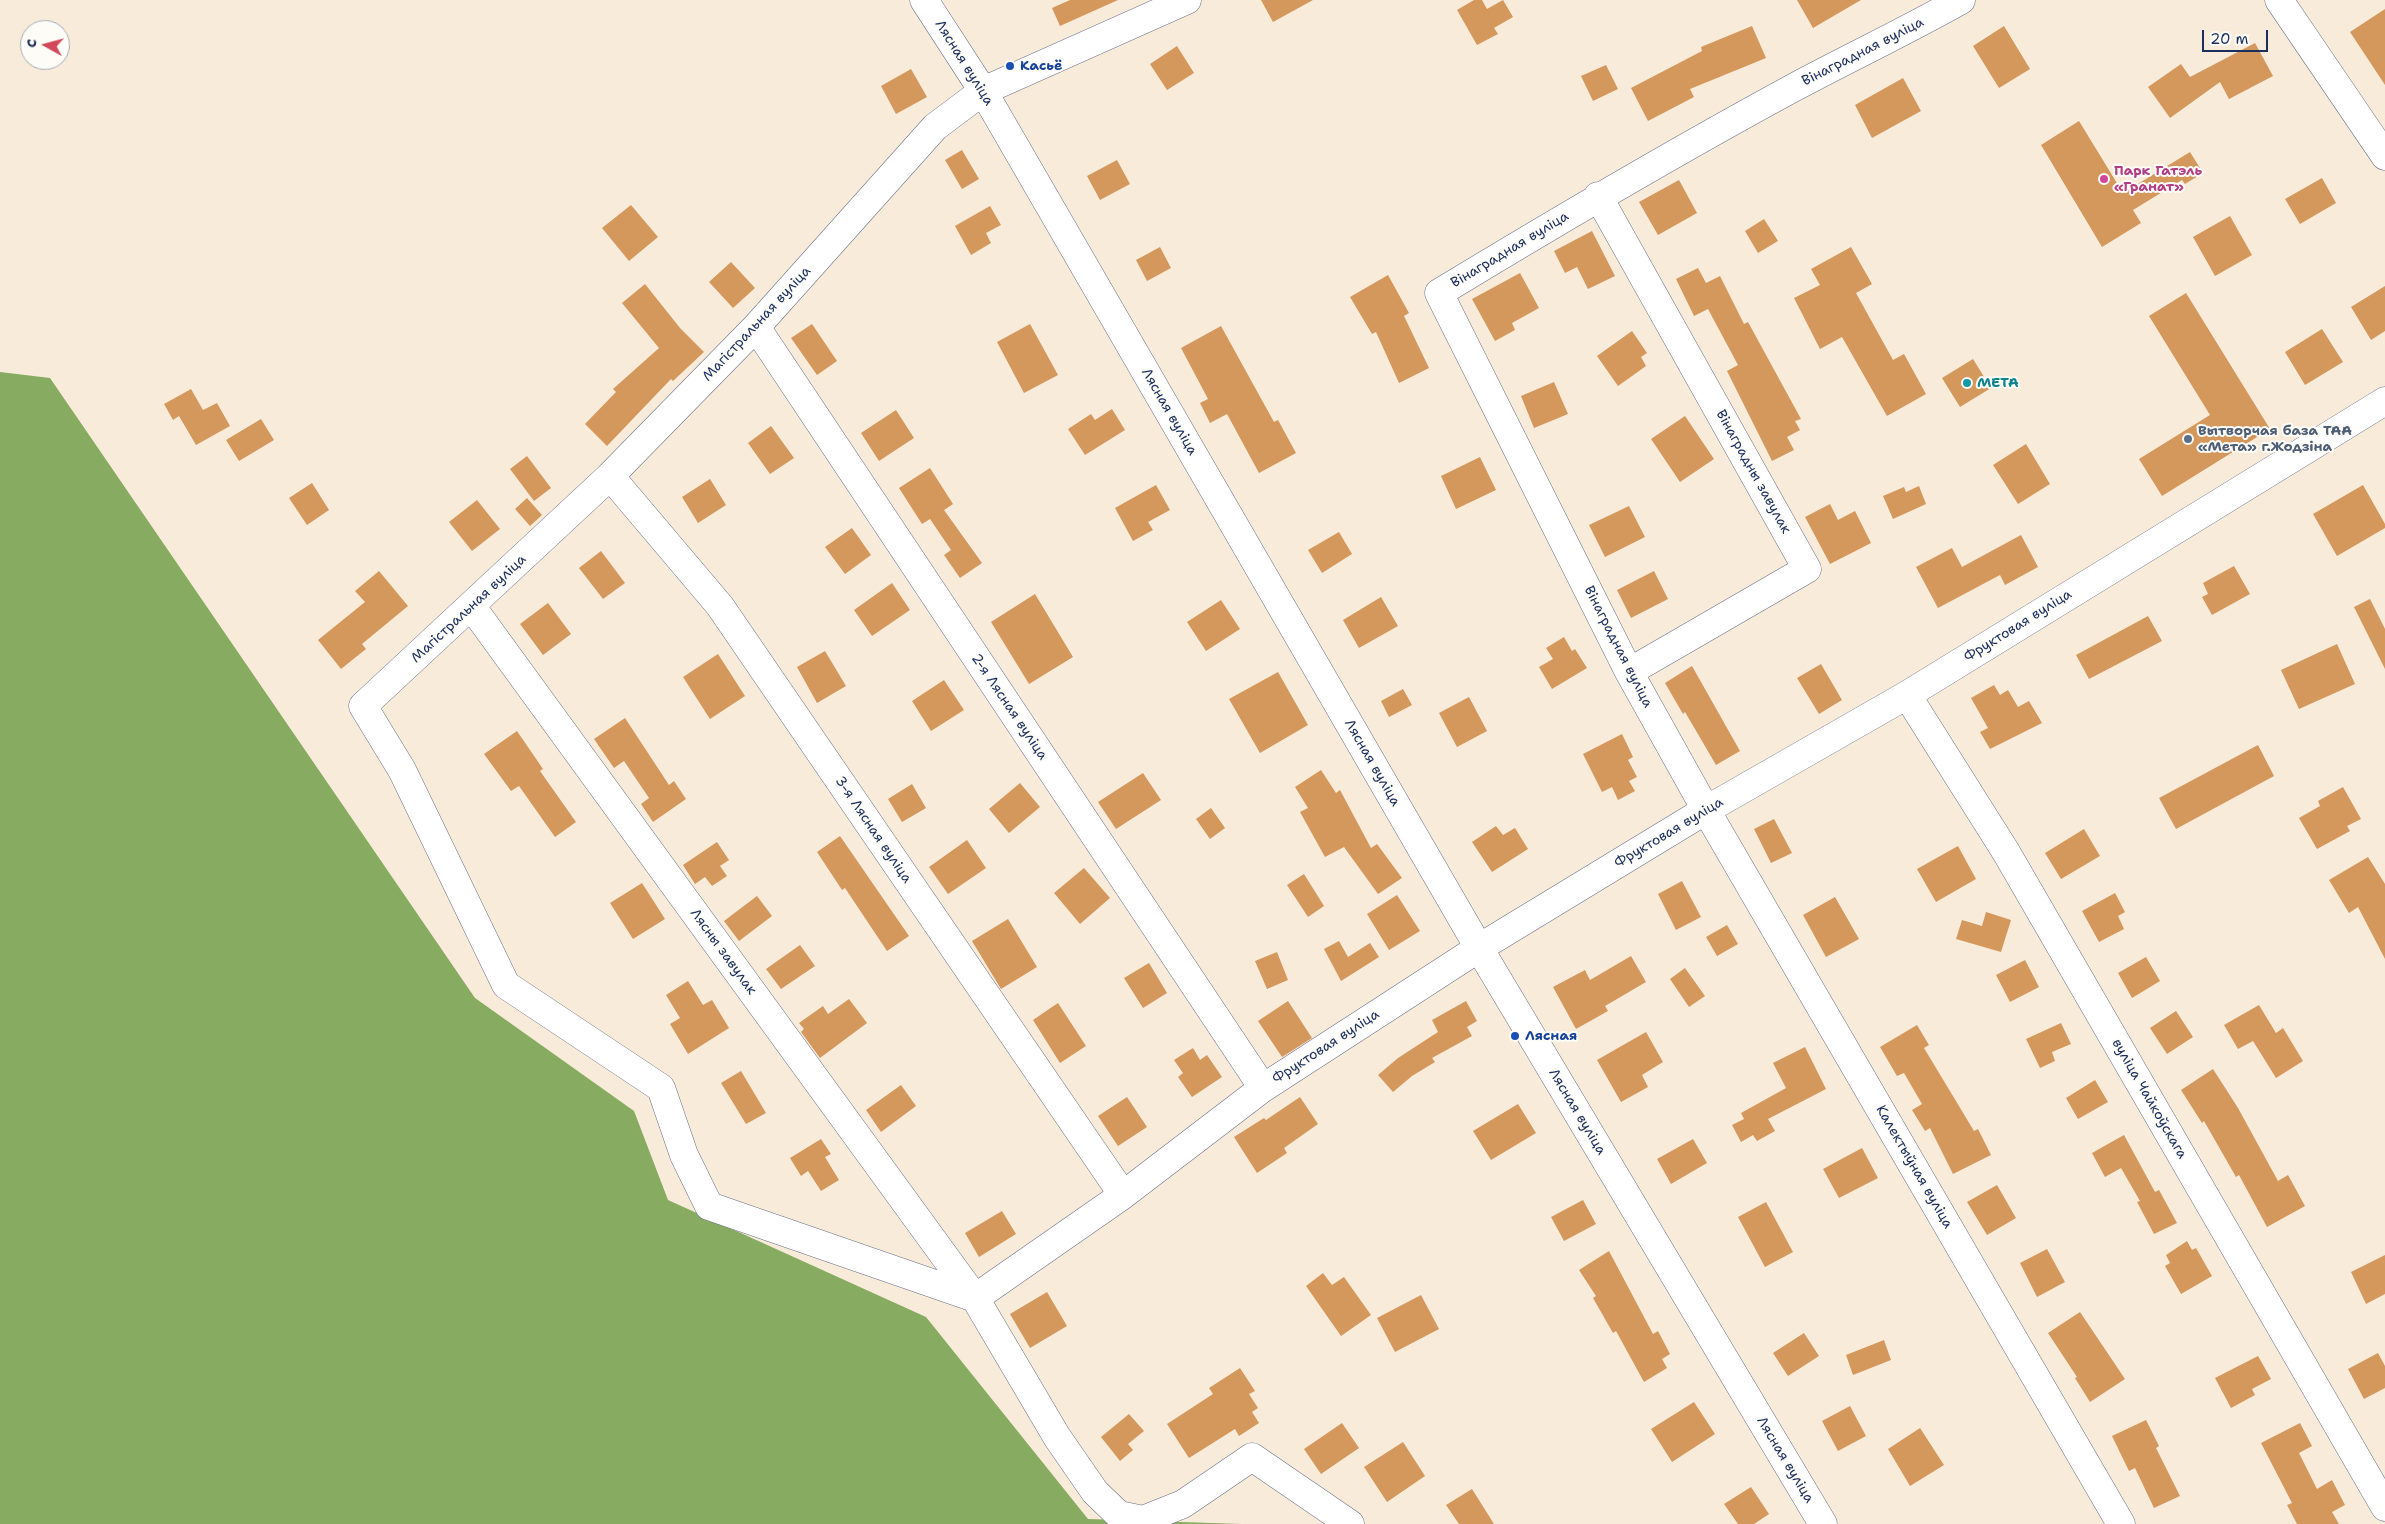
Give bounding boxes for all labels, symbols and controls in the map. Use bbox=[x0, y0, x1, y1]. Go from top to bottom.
street label: Вінаградная вуліца bbox=[1799, 14, 1927, 90]
street label: Лясная вуліца bbox=[931, 17, 997, 109]
north arrow bbox=[20, 20, 70, 70]
scale bar bbox=[2205, 20, 2271, 52]
text: 20 m bbox=[2210, 29, 2249, 49]
text: С bbox=[22, 38, 41, 49]
place label: Касьё bbox=[1020, 58, 1062, 74]
marker: Касьё bbox=[1004, 60, 1016, 72]
place label: Парк Гатэль «Гранат» bbox=[2114, 163, 2202, 196]
marker: Парк Гатэль «Гранат» bbox=[2098, 173, 2110, 185]
street label: Вінаградная вуліца bbox=[1448, 208, 1572, 292]
street label: Магістральная вуліца bbox=[699, 263, 815, 385]
street label: Лясная вуліца bbox=[1137, 366, 1201, 458]
place label: МЕТА bbox=[1977, 375, 2019, 391]
marker: МЕТА bbox=[1961, 377, 1973, 389]
street label: Вінаградны завулак bbox=[1712, 407, 1794, 537]
place label: Вытворчая база ТАА «Мета» г.Жодзіна bbox=[2198, 423, 2352, 456]
marker: Вытворчая база ТАА «Мета» г.Жодзіна bbox=[2182, 433, 2194, 445]
street label: Магістральная вуліца bbox=[408, 551, 530, 667]
street label: Вінаградная вуліца bbox=[1580, 583, 1656, 711]
street label: Фруктовая вуліца bbox=[1961, 586, 2075, 666]
street label: 2-я Лясная вуліца bbox=[967, 651, 1051, 763]
street label: Лясная вуліца bbox=[1340, 717, 1404, 809]
street label: 3-я Лясная вуліца bbox=[831, 773, 915, 887]
street label: Фруктовая вуліца bbox=[1612, 794, 1726, 872]
street label: Лясны завулак bbox=[686, 906, 760, 998]
street label: Фруктовая вуліца bbox=[1269, 1006, 1383, 1088]
place label: Лясная bbox=[1525, 1028, 1577, 1044]
marker: Лясная bbox=[1509, 1030, 1521, 1042]
street label: вуліца Чайкоўскага bbox=[2108, 1036, 2190, 1162]
street label: Лясная вуліца bbox=[1545, 1066, 1609, 1158]
street label: Калектыўная вуліца bbox=[1872, 1102, 1956, 1232]
street label: Лясная вуліца bbox=[1753, 1414, 1817, 1506]

